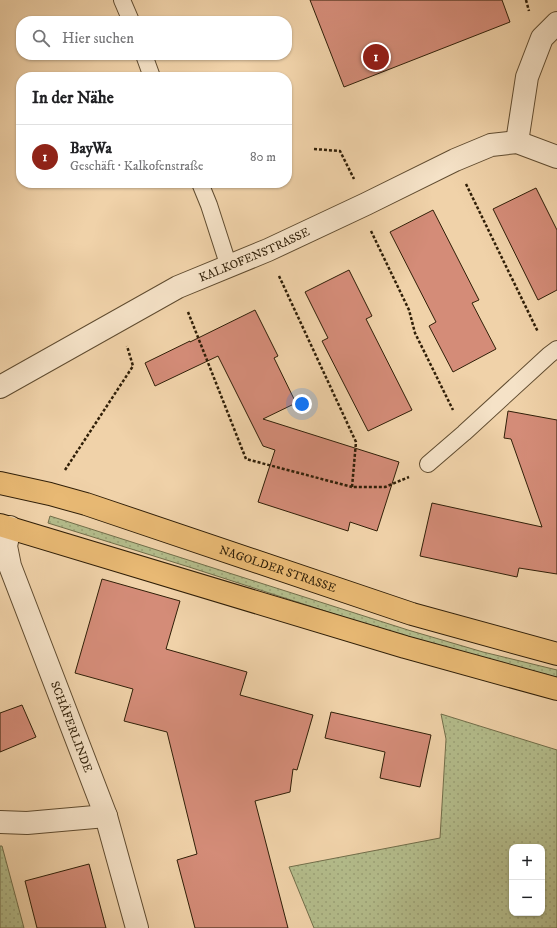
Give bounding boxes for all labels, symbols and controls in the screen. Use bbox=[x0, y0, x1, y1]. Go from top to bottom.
search box bbox=[16, 16, 292, 60]
icon: search bbox=[30, 27, 52, 49]
text: Hier suchen bbox=[62, 29, 134, 48]
pin: 1 bbox=[363, 42, 389, 72]
text: In der Nähe bbox=[32, 87, 114, 109]
text: BayWa bbox=[70, 139, 112, 158]
text: 1 bbox=[43, 149, 47, 165]
text: 80 m bbox=[250, 149, 276, 165]
text: Geschäft · Kalkofenstraße bbox=[70, 158, 203, 174]
street label: KALKOFENSTRASSE bbox=[197, 224, 313, 286]
your location bbox=[292, 394, 312, 414]
street label: NAGOLDER STRASSE bbox=[217, 543, 339, 596]
street label: SCHÄFERLINDE bbox=[47, 679, 96, 775]
map controls bbox=[509, 844, 545, 916]
button: + bbox=[509, 844, 545, 880]
button: − bbox=[509, 880, 545, 916]

